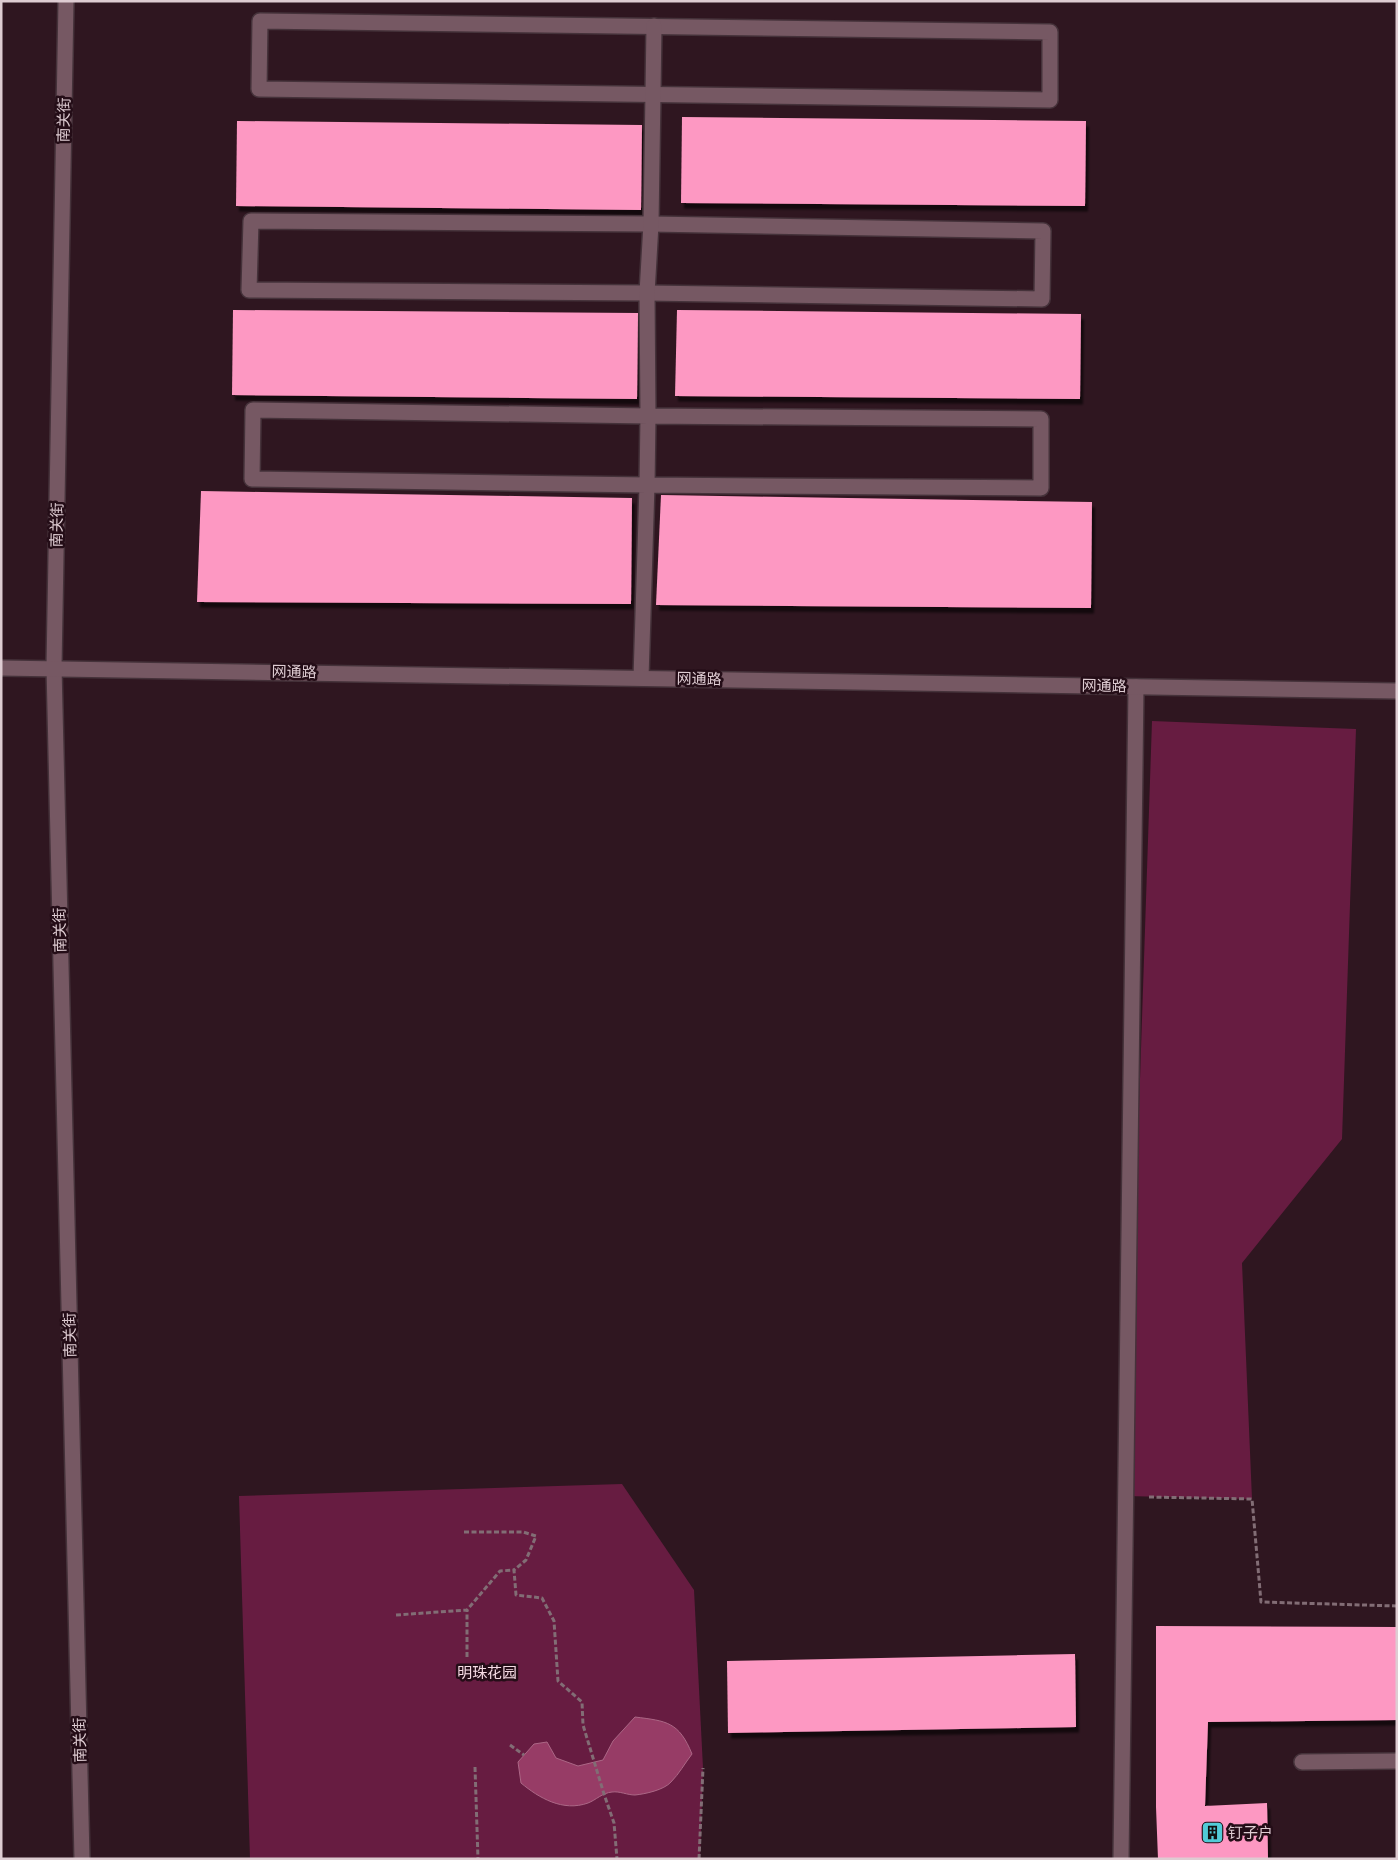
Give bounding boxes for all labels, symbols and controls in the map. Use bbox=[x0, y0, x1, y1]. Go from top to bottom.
street label: 南关街 bbox=[55, 97, 73, 143]
street label: 南关街 bbox=[48, 502, 66, 548]
street label: 网通路 bbox=[271, 663, 317, 681]
street label: 网通路 bbox=[676, 670, 722, 688]
street label: 网通路 bbox=[1081, 677, 1127, 695]
street label: 南关街 bbox=[51, 907, 69, 953]
street label: 南关街 bbox=[61, 1312, 79, 1358]
park label: 明珠花园 bbox=[457, 1664, 517, 1682]
street label: 南关街 bbox=[71, 1717, 89, 1763]
building icon: 钉子户 bbox=[1200, 1821, 1224, 1845]
place label: 钉子户 bbox=[1228, 1824, 1273, 1842]

